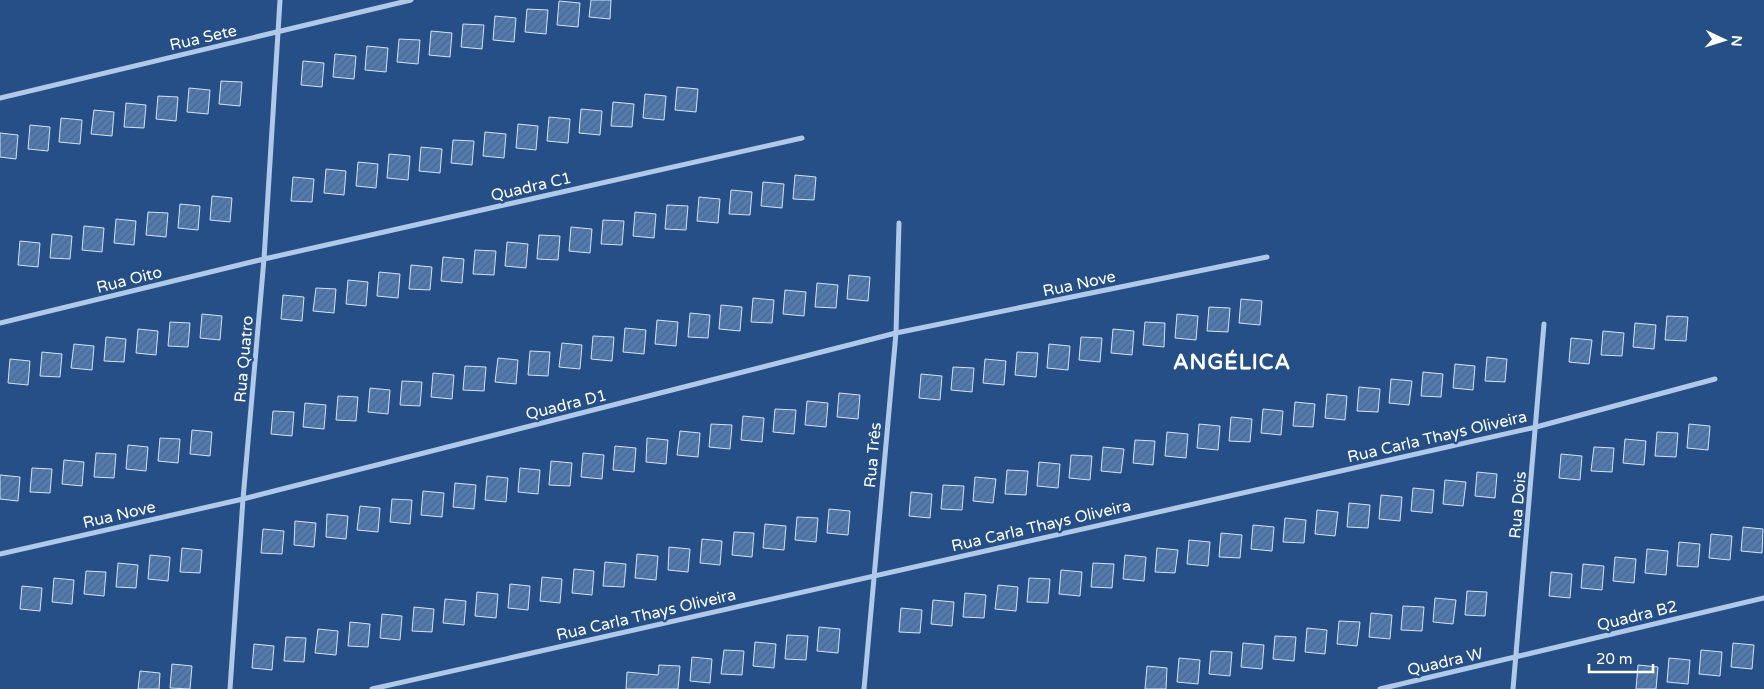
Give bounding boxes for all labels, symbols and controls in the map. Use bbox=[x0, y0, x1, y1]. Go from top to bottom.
north arrow bbox=[1699, 15, 1749, 65]
street label: Rua Sete bbox=[168, 21, 239, 55]
text: N bbox=[1728, 35, 1745, 47]
street label: Quadra C1 bbox=[489, 168, 573, 206]
street label: Rua Oito bbox=[94, 262, 164, 298]
street label: Rua Nove bbox=[1041, 267, 1117, 301]
street label: Rua Quatro bbox=[230, 315, 258, 404]
district label: ANGÉLICA bbox=[1173, 349, 1291, 375]
street label: Quadra D1 bbox=[524, 385, 609, 425]
street label: Rua Carla Thays Oliveira bbox=[1345, 407, 1529, 467]
street label: Rua Três bbox=[860, 421, 886, 489]
street label: Rua Dois bbox=[1505, 471, 1531, 540]
street label: Rua Carla Thays Oliveira bbox=[949, 496, 1133, 556]
street label: Rua Nove bbox=[81, 497, 158, 533]
street label: Rua Carla Thays Oliveira bbox=[554, 585, 738, 645]
street label: Quadra B2 bbox=[1595, 596, 1680, 636]
scale bar bbox=[1589, 642, 1653, 674]
street label: Quadra W bbox=[1405, 644, 1485, 680]
text: 20 m bbox=[1596, 650, 1633, 668]

